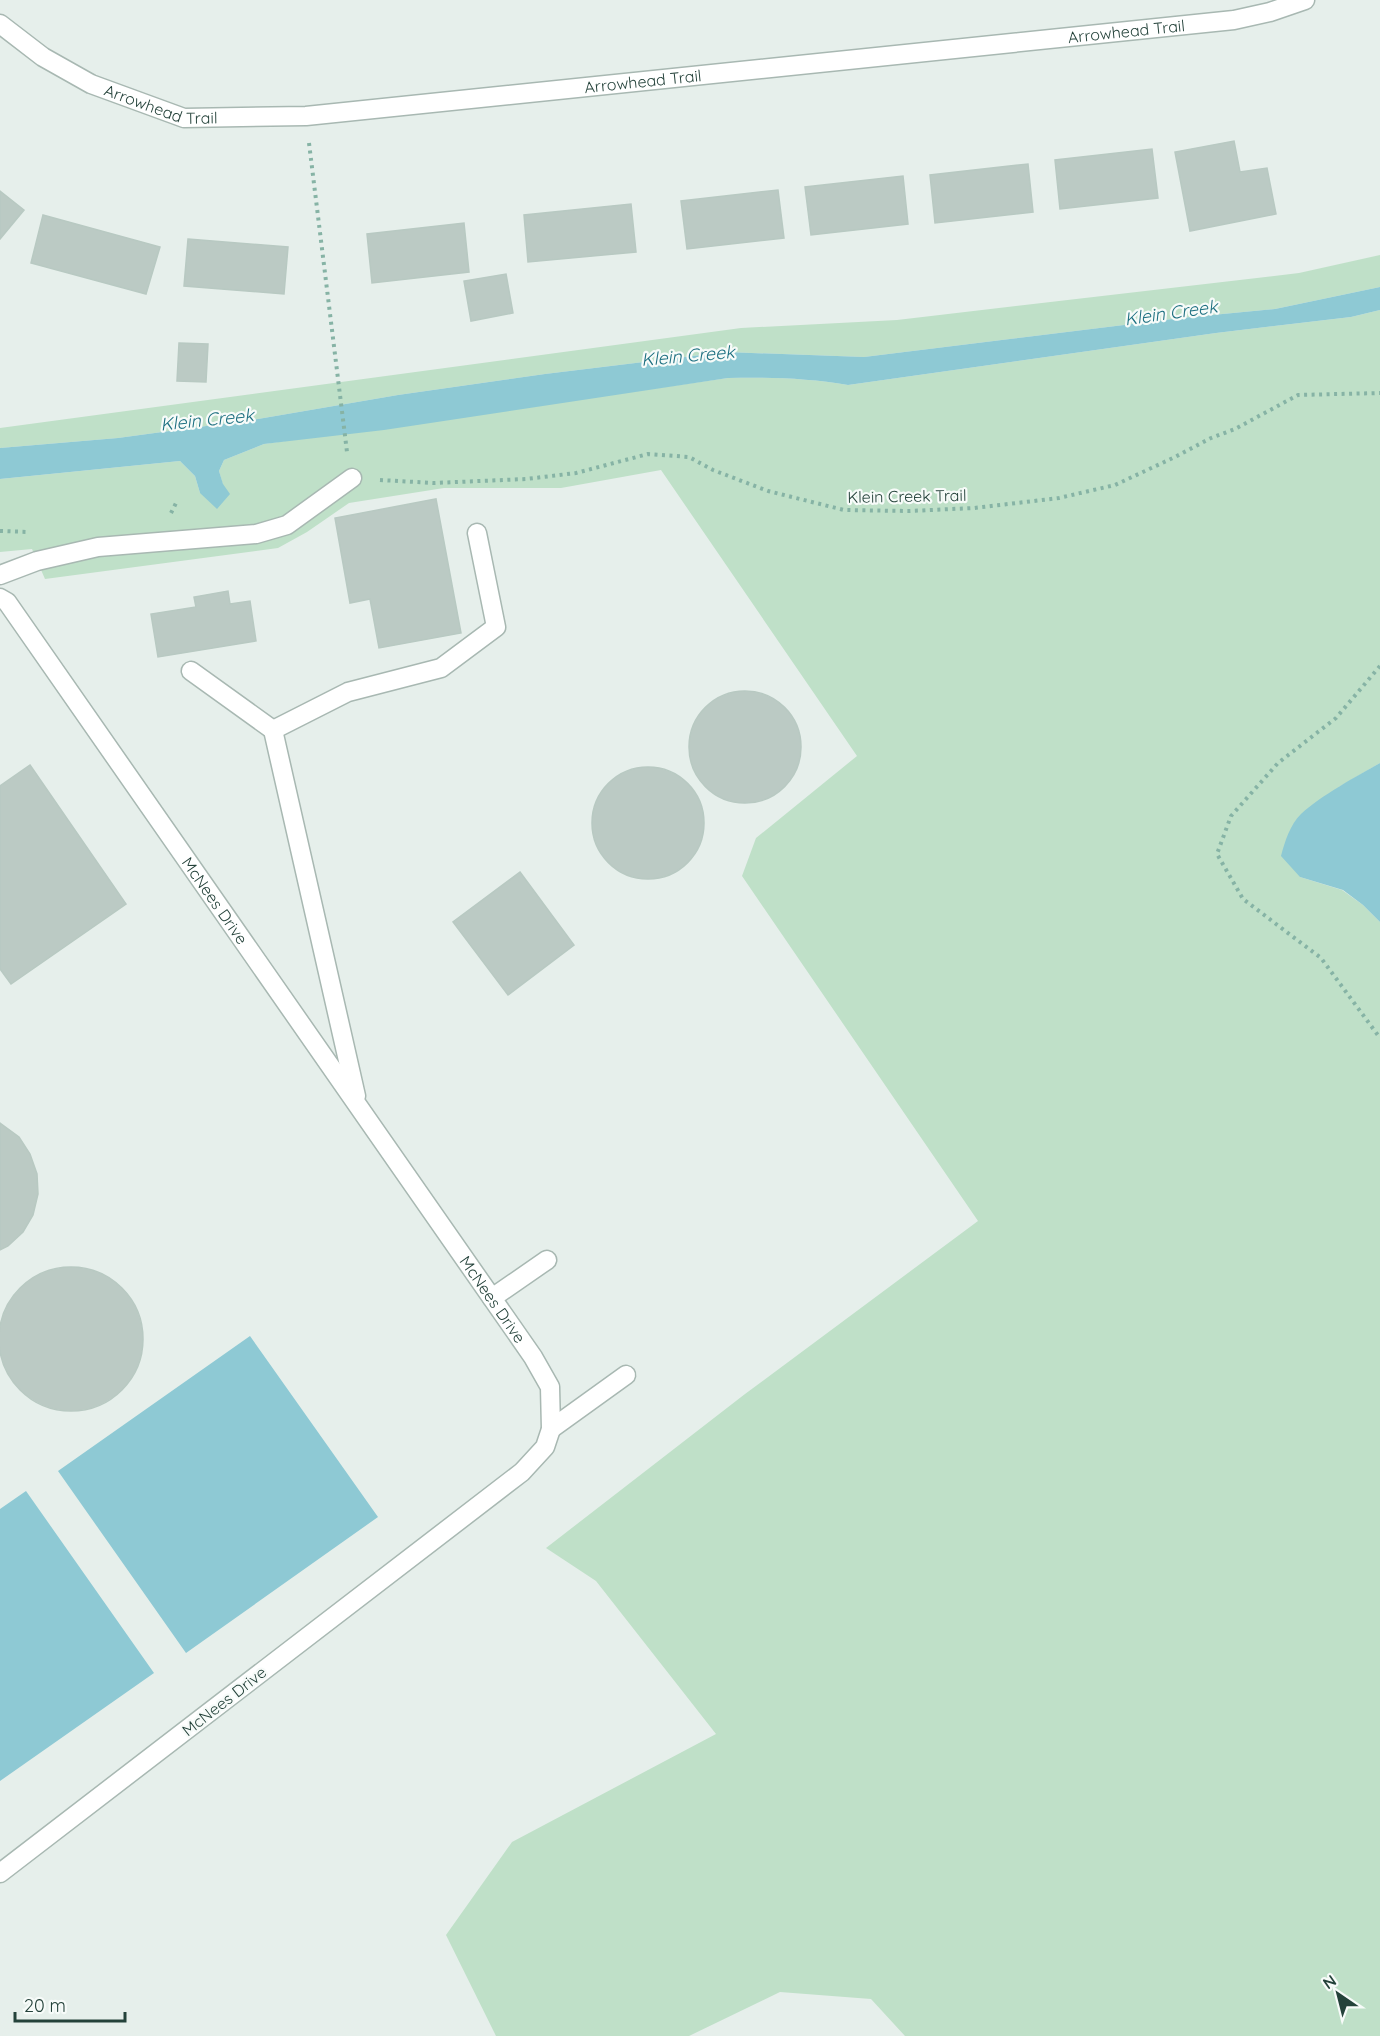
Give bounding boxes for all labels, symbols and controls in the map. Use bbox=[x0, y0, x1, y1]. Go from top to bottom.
street label: Arrowhead Trail bbox=[1067, 15, 1186, 47]
street label: Arrowhead Trail bbox=[583, 65, 702, 97]
street label: Arrowhead Trail bbox=[102, 80, 218, 128]
water label: Klein Creek bbox=[1123, 294, 1220, 330]
water label: Klein Creek bbox=[640, 340, 737, 371]
water label: Klein Creek bbox=[159, 403, 256, 436]
street label: Klein Creek Trail bbox=[847, 485, 967, 507]
street label: McNees Drive bbox=[178, 853, 252, 948]
street label: McNees Drive bbox=[456, 1252, 530, 1347]
street label: McNees Drive bbox=[178, 1662, 270, 1740]
north arrow bbox=[1308, 1964, 1368, 2024]
text: N bbox=[1319, 1970, 1340, 1993]
scale bar bbox=[15, 1985, 124, 2023]
text: 20 m bbox=[24, 1994, 66, 2017]

